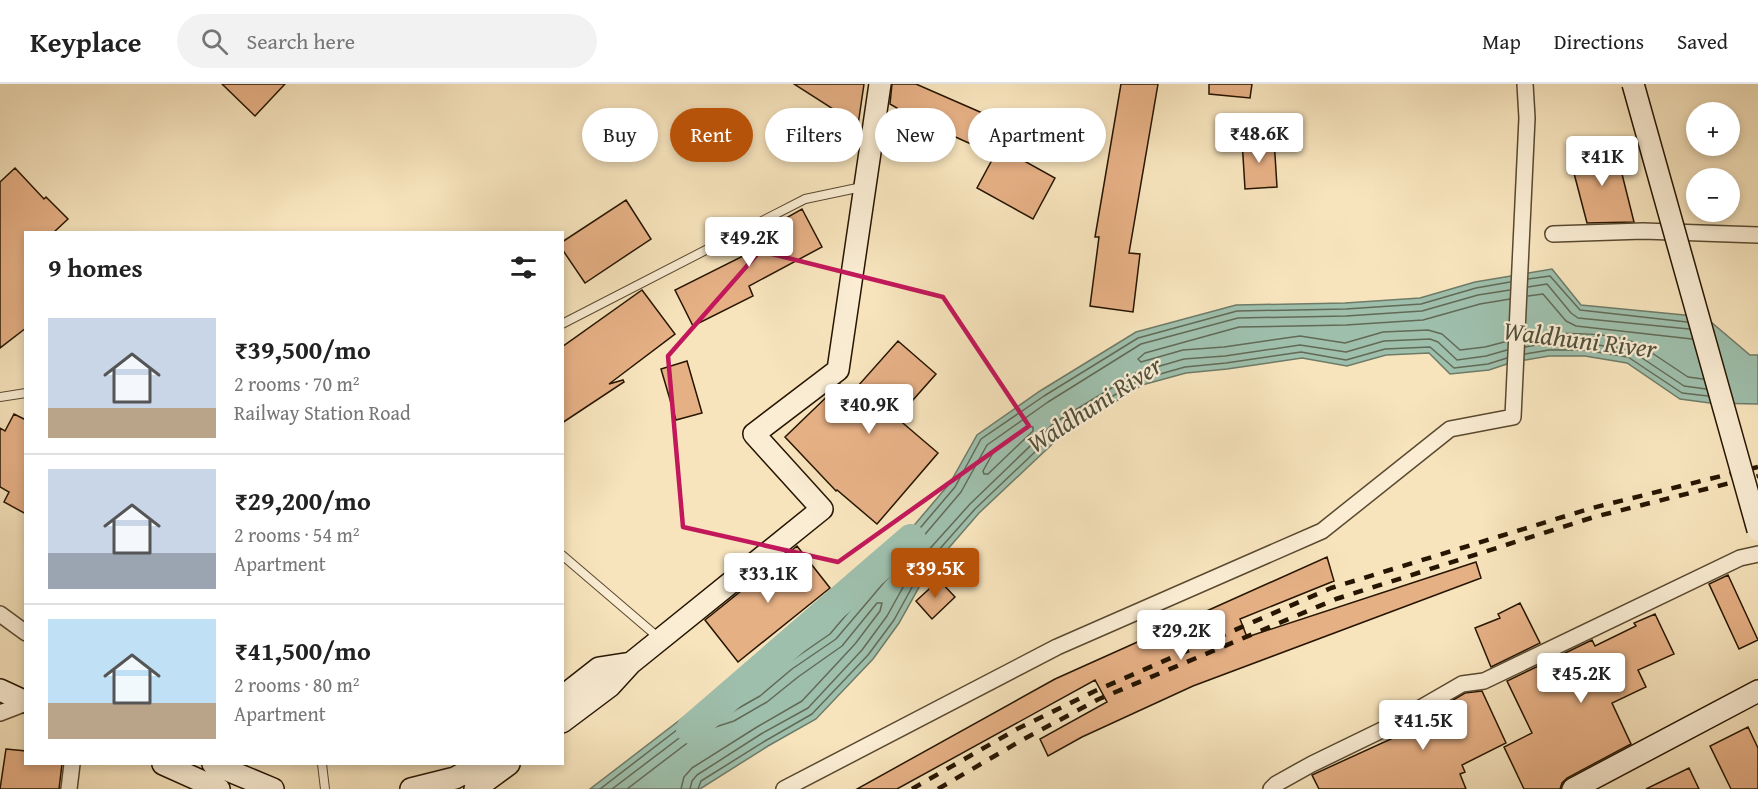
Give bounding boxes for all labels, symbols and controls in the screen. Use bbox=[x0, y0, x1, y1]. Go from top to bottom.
search box bbox=[177, 14, 597, 68]
text: Keyplace bbox=[30, 21, 141, 62]
icon: search bbox=[198, 25, 231, 58]
text: Search here bbox=[246, 25, 355, 57]
text: Map bbox=[1482, 26, 1521, 57]
text: Directions bbox=[1554, 26, 1644, 57]
text: Saved bbox=[1677, 26, 1728, 57]
map controls bbox=[1686, 102, 1740, 222]
button: + bbox=[1686, 102, 1740, 156]
chip: Buy bbox=[582, 108, 658, 162]
chip: Rent bbox=[670, 108, 753, 162]
chip: Filters bbox=[765, 108, 863, 162]
chip: New bbox=[875, 108, 956, 162]
chip: Apartment bbox=[968, 108, 1106, 162]
pin: ₹48.6K bbox=[1210, 113, 1308, 164]
text: ₹48.6K bbox=[1229, 118, 1289, 147]
pin: ₹41K bbox=[1566, 136, 1638, 187]
text: ₹41K bbox=[1580, 141, 1624, 170]
button: − bbox=[1686, 168, 1740, 222]
pin: ₹49.2K bbox=[700, 217, 798, 268]
text: ₹49.2K bbox=[719, 222, 779, 251]
text: 9 homes bbox=[48, 248, 143, 287]
icon: filters bbox=[507, 251, 540, 284]
water label: Waldhuni River bbox=[1501, 310, 1660, 368]
text: ₹39,500/mo bbox=[234, 330, 371, 369]
icon: home bbox=[96, 342, 168, 414]
water label: Waldhuni River bbox=[1019, 345, 1170, 462]
text: 2 rooms · 70 m² bbox=[234, 369, 360, 398]
pin: ₹40.9K bbox=[820, 384, 918, 435]
text: ₹40.9K bbox=[839, 389, 899, 418]
text: Railway Station Road bbox=[234, 398, 411, 427]
text: ₹29,200/mo bbox=[234, 481, 371, 520]
icon: home bbox=[96, 493, 168, 565]
text: 2 rooms · 54 m² bbox=[234, 520, 360, 549]
pin: ₹39.5K bbox=[886, 548, 984, 599]
text: Apartment bbox=[234, 549, 326, 578]
pin: ₹33.1K bbox=[719, 553, 817, 604]
text: ₹39.5K bbox=[905, 553, 965, 582]
text: ₹33.1K bbox=[738, 558, 798, 587]
pin: ₹29.2K bbox=[1132, 610, 1230, 661]
text: ₹29.2K bbox=[1151, 615, 1211, 644]
text: ₹41,500/mo bbox=[234, 631, 371, 670]
icon: home bbox=[96, 643, 168, 715]
pin: ₹45.2K bbox=[1532, 653, 1630, 704]
text: ₹45.2K bbox=[1551, 658, 1611, 687]
text: 2 rooms · 80 m² bbox=[234, 670, 360, 699]
text: Apartment bbox=[234, 699, 326, 728]
pin: ₹41.5K bbox=[1374, 700, 1472, 751]
text: ₹41.5K bbox=[1393, 705, 1453, 734]

